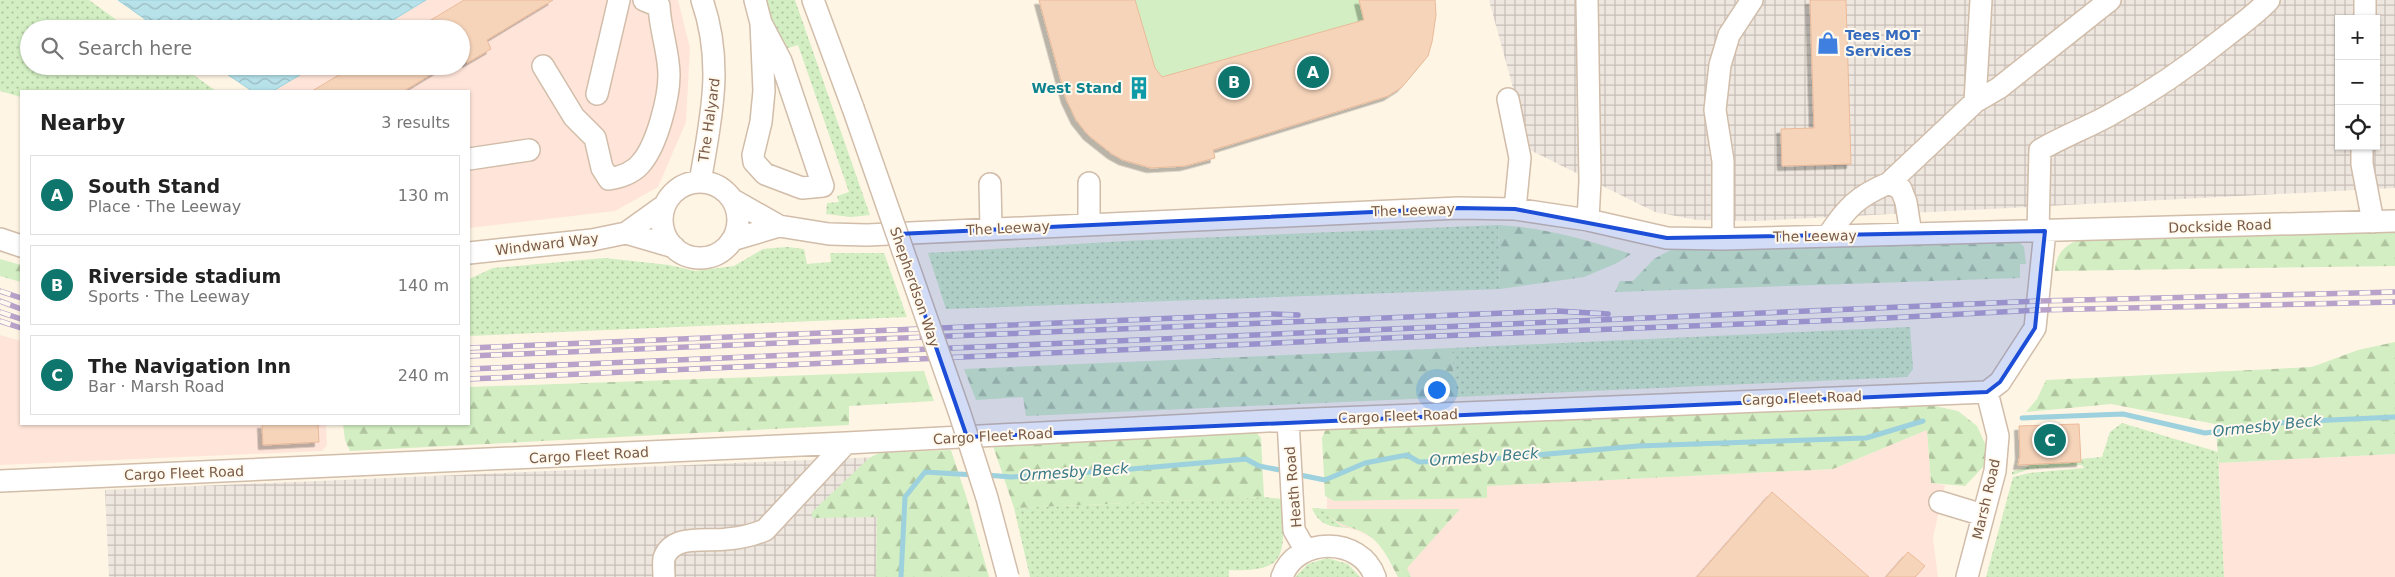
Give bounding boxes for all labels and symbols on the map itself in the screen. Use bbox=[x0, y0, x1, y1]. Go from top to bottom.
place label: Tees MOT Services bbox=[1845, 27, 1921, 59]
shop icon: Tees MOT Services bbox=[1815, 30, 1841, 56]
pin: A bbox=[1297, 53, 1329, 91]
pin: B bbox=[1218, 63, 1250, 101]
building icon: West Stand bbox=[1126, 75, 1152, 101]
street label: The Halyard bbox=[695, 77, 723, 164]
place label: West Stand bbox=[1031, 80, 1122, 96]
street label: The Leeway bbox=[1370, 201, 1455, 219]
street label: Dockside Road bbox=[2168, 216, 2272, 236]
street label: The Leeway bbox=[965, 218, 1050, 238]
street label: Shepherdson Way bbox=[887, 225, 943, 349]
street label: The Leeway bbox=[1772, 227, 1857, 245]
street label: Windward Way bbox=[494, 230, 600, 258]
your location bbox=[1424, 377, 1450, 403]
street label: Cargo Fleet Road bbox=[1742, 388, 1862, 408]
street label: Cargo Fleet Road bbox=[1338, 406, 1458, 426]
water label: Ormesby Beck bbox=[2212, 411, 2324, 441]
pin: C bbox=[2034, 421, 2066, 459]
street label: Cargo Fleet Road bbox=[933, 425, 1053, 447]
street label: Cargo Fleet Road bbox=[529, 444, 649, 466]
water label: Ormesby Beck bbox=[1429, 444, 1540, 470]
street label: Heath Road bbox=[1281, 446, 1305, 528]
street label: Marsh Road bbox=[1969, 457, 2003, 541]
water label: Ormesby Beck bbox=[1019, 459, 1130, 485]
street label: Cargo Fleet Road bbox=[124, 463, 244, 483]

